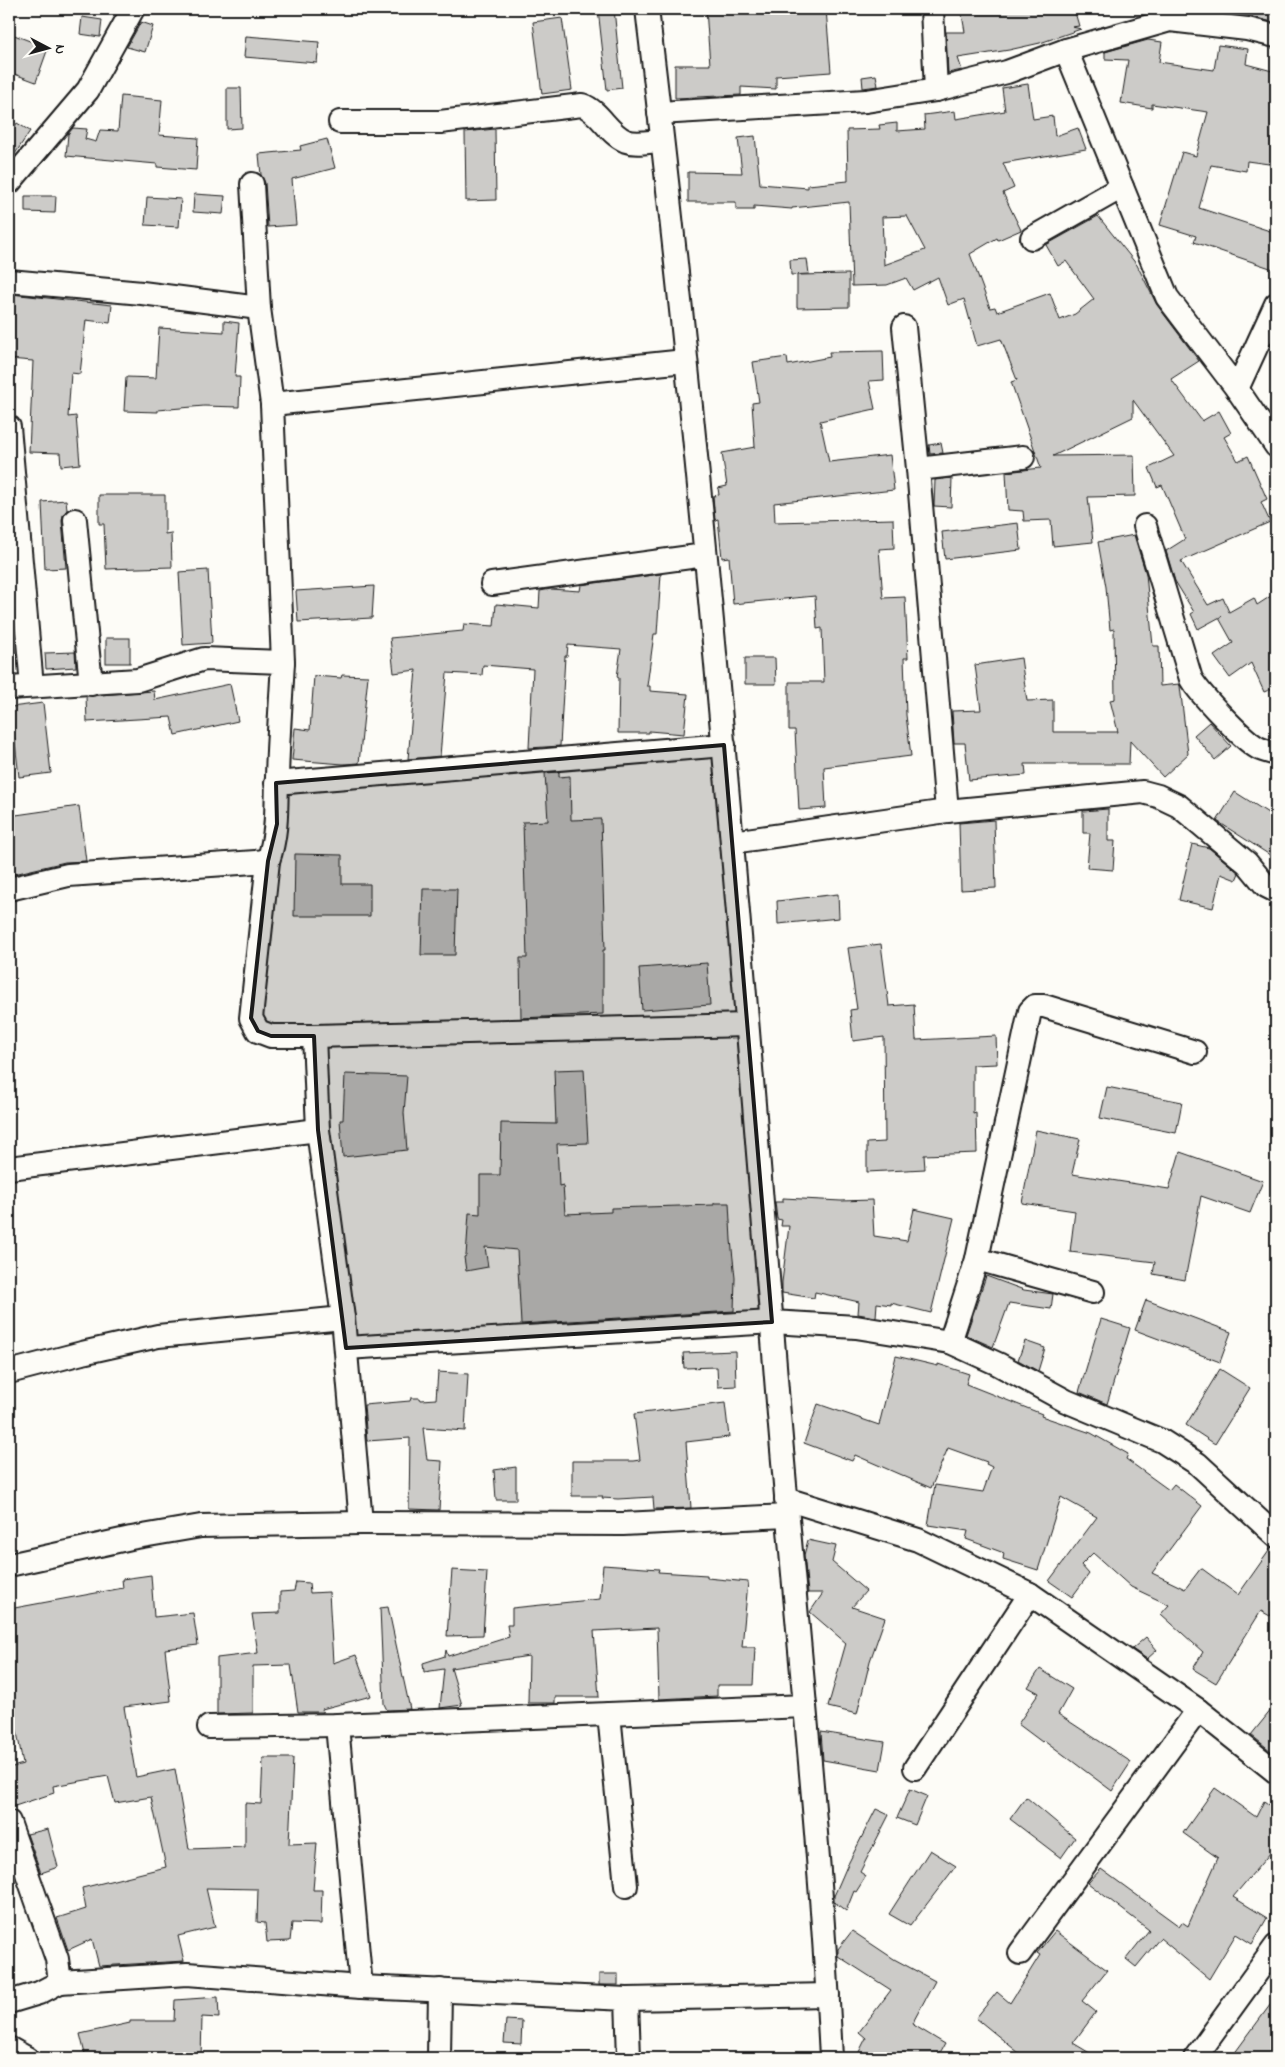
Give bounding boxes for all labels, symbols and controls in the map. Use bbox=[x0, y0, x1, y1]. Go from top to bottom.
north arrow bbox=[22, 22, 72, 72]
text: N bbox=[49, 43, 70, 55]

